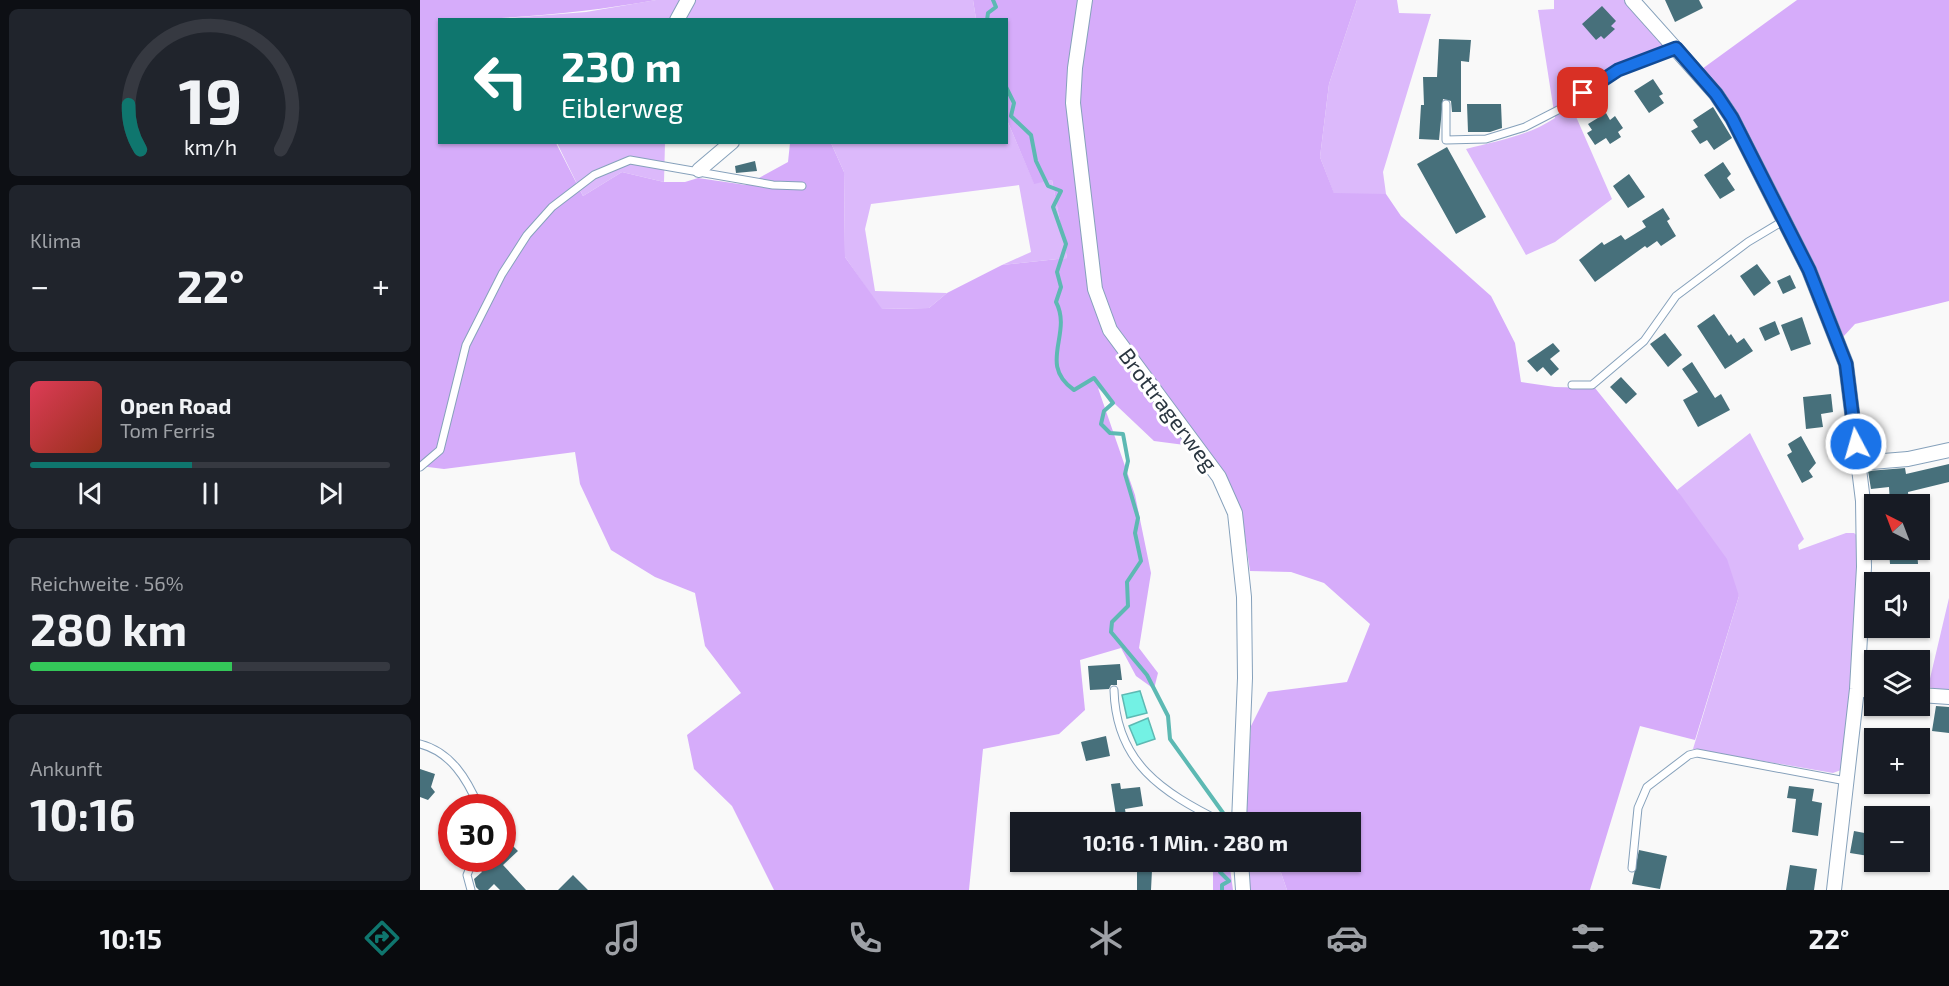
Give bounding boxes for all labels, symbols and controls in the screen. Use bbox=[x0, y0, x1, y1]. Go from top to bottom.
text: 230 m bbox=[561, 40, 682, 90]
icon: left bbox=[462, 42, 540, 120]
text: 19 bbox=[178, 62, 242, 137]
pin bbox=[1557, 67, 1608, 118]
icon: arrive bbox=[1566, 76, 1599, 109]
text: Eiblerweg bbox=[561, 91, 683, 123]
text: km/h bbox=[183, 134, 237, 159]
text: Klima bbox=[30, 228, 81, 252]
text: 22° bbox=[177, 258, 244, 312]
text: − bbox=[30, 265, 49, 305]
text: + bbox=[372, 265, 390, 305]
street label: Brottragerweg bbox=[1114, 342, 1224, 476]
text: Open Road bbox=[120, 392, 232, 418]
position arrow bbox=[1824, 412, 1888, 476]
text: Tom Ferris bbox=[120, 418, 215, 442]
icon: previous bbox=[74, 477, 107, 510]
icon: pause bbox=[194, 477, 227, 510]
icon: next bbox=[314, 477, 347, 510]
north arrow bbox=[1864, 494, 1930, 560]
map controls bbox=[1864, 494, 1930, 872]
text: Reichweite · 56% bbox=[30, 571, 184, 595]
button: sound bbox=[1864, 572, 1930, 638]
text: 280 km bbox=[30, 601, 187, 655]
button: layers bbox=[1864, 650, 1930, 716]
button: + bbox=[1864, 728, 1930, 794]
text: Ankunft bbox=[30, 756, 102, 780]
text: 10:16 bbox=[30, 786, 135, 840]
speed limit sign: 30 bbox=[438, 794, 516, 872]
button: − bbox=[1864, 806, 1930, 872]
text: 10:16 · 1 Min. · 280 m bbox=[1083, 829, 1288, 855]
icon: directions bbox=[361, 917, 403, 959]
icon: music bbox=[602, 917, 644, 959]
icon: phone bbox=[844, 917, 886, 959]
icon: climate bbox=[1085, 917, 1127, 959]
icon: car bbox=[1326, 917, 1368, 959]
icon: filters bbox=[1567, 917, 1609, 959]
text: 10:15 bbox=[100, 922, 162, 954]
text: 22° bbox=[1809, 922, 1849, 954]

